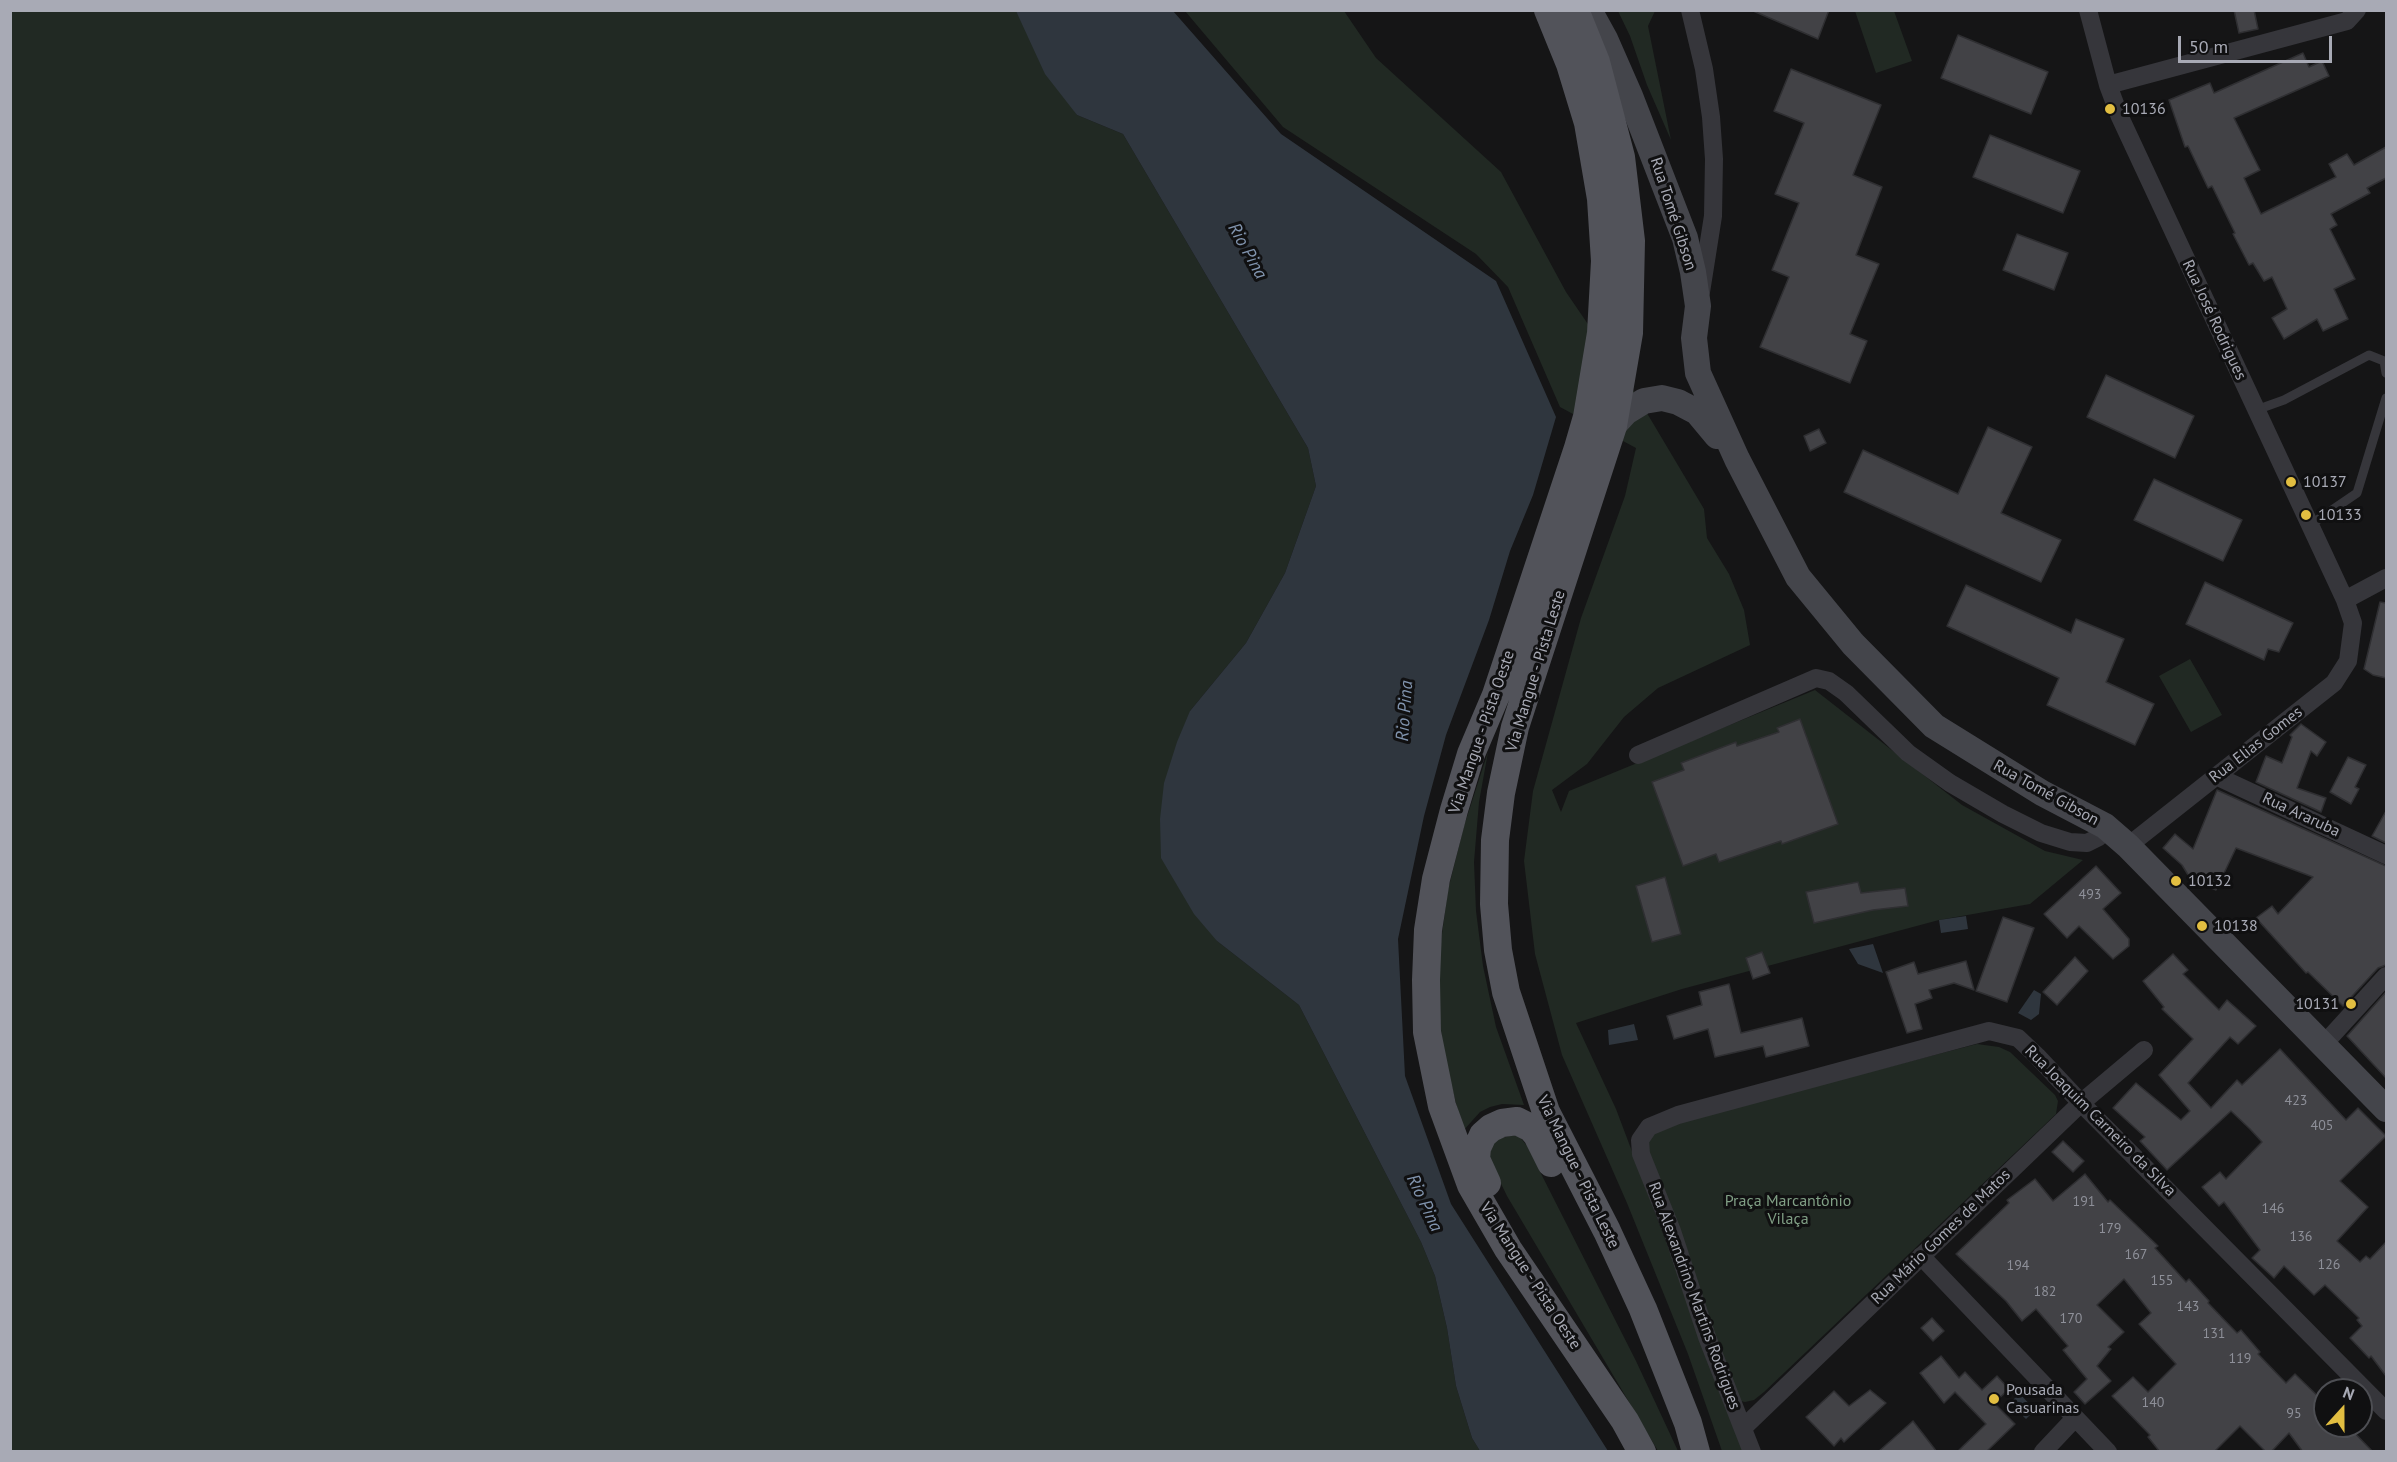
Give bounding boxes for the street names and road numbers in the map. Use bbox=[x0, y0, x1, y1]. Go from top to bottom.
street label: Rua Tomé Gibson bbox=[1646, 155, 1700, 273]
street label: Rua José Rodrigues bbox=[2178, 257, 2250, 383]
street label: Via Mangue - Pista Leste bbox=[1502, 588, 1570, 754]
street label: Via Mangue - Pista Oeste bbox=[1445, 648, 1519, 816]
street label: Rua Elias Gomes bbox=[2206, 703, 2306, 787]
street label: Rua Tomé Gibson bbox=[1990, 756, 2102, 830]
street label: Rua Araruba bbox=[2259, 789, 2343, 841]
street label: Rua Joaquim Carneiro da Silva bbox=[2020, 1041, 2180, 1201]
street label: Via Mangue - Pista Leste bbox=[1533, 1092, 1623, 1252]
street label: Rua Mário Gomes de Matos bbox=[1867, 1165, 2015, 1309]
street label: Rua Alexandrino Martins Rodrigues bbox=[1644, 1180, 1744, 1412]
street label: Via Mangue - Pista Oeste bbox=[1475, 1199, 1585, 1353]

